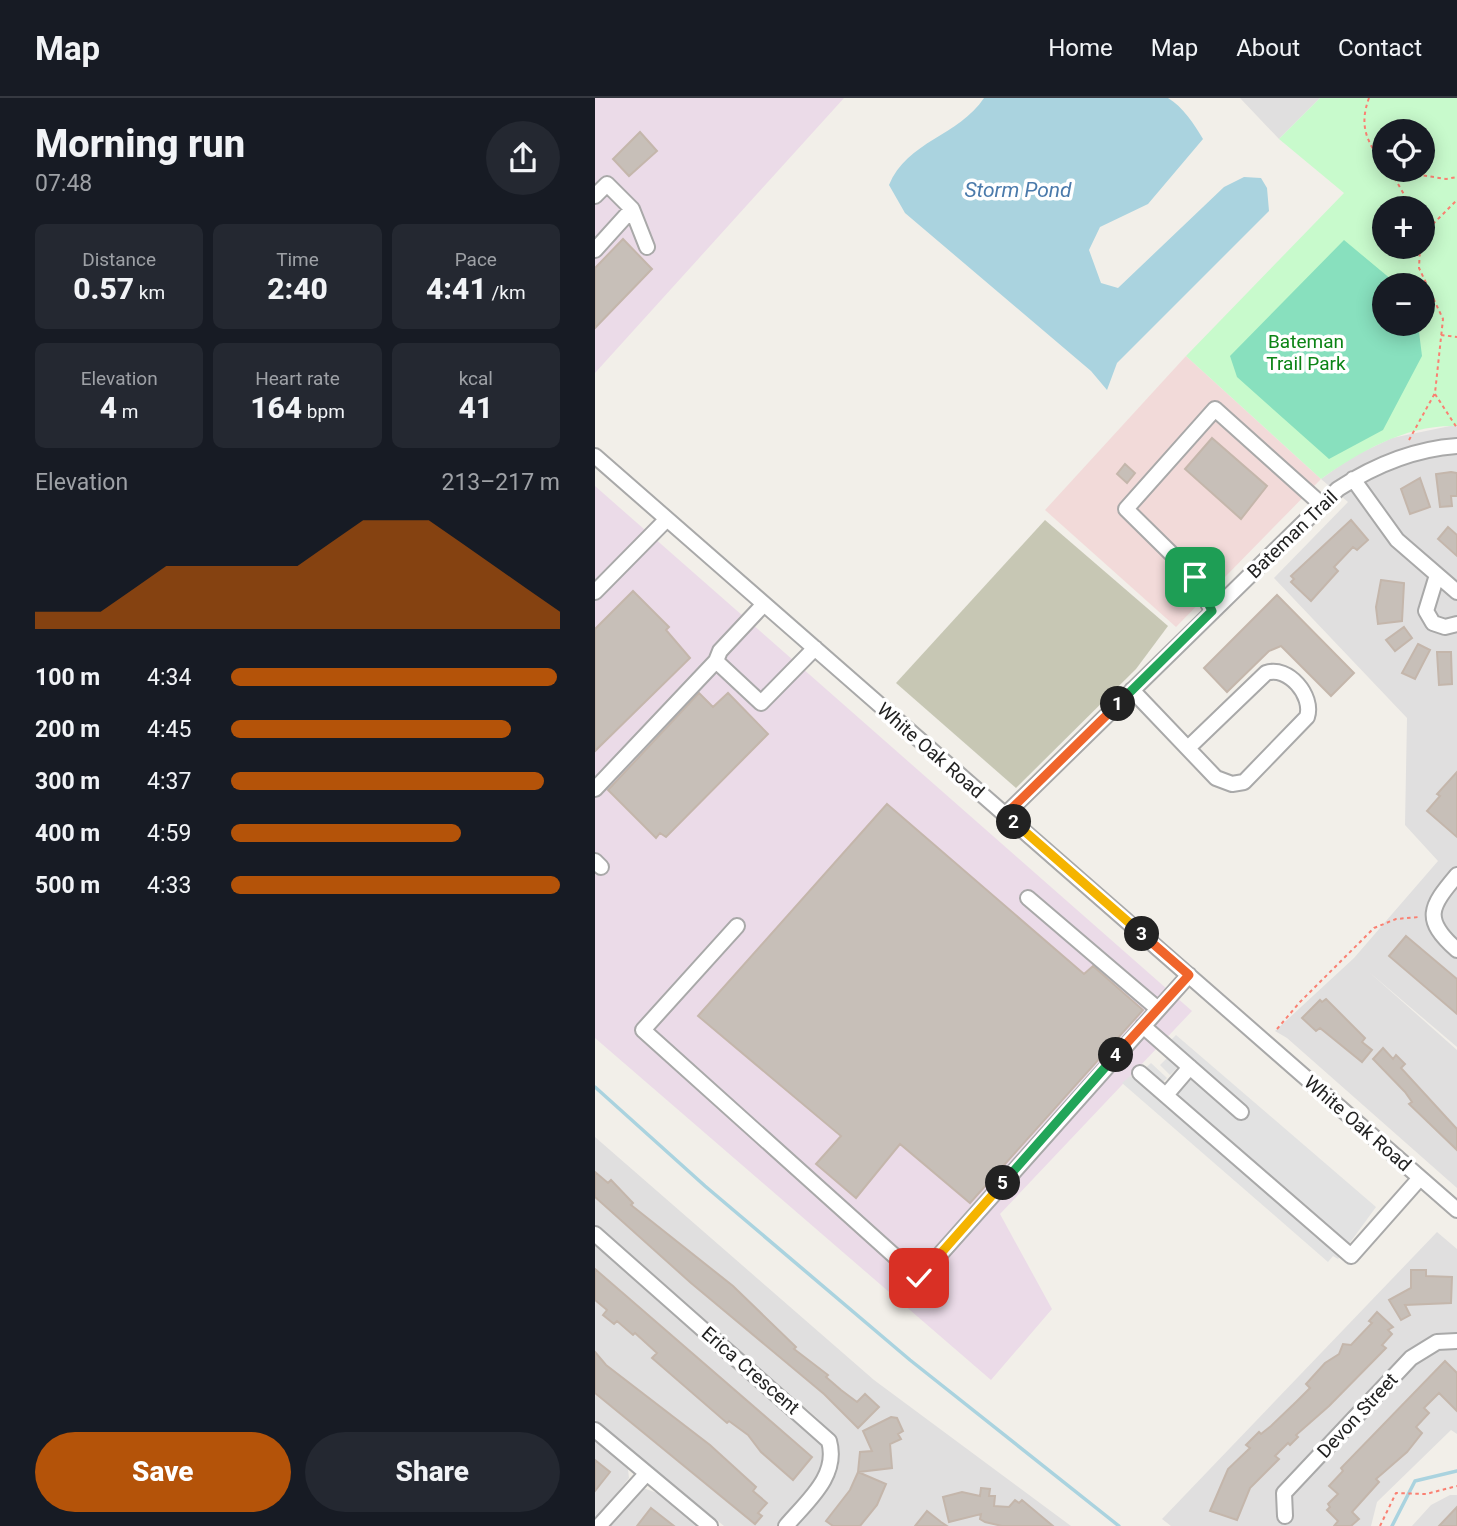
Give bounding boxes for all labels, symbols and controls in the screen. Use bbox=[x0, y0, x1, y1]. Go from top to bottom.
text: Map bbox=[35, 29, 100, 68]
text: Home bbox=[1048, 34, 1113, 62]
text: Map bbox=[1151, 34, 1198, 62]
text: About bbox=[1236, 34, 1300, 62]
text: Contact bbox=[1338, 34, 1422, 62]
map controls bbox=[1372, 119, 1435, 336]
button: locate bbox=[1372, 119, 1435, 182]
button: share bbox=[486, 121, 560, 195]
text: Morning run bbox=[35, 122, 245, 166]
text: 07:48 bbox=[35, 170, 92, 197]
water label: Storm Pond bbox=[964, 178, 1072, 202]
button: + bbox=[1372, 196, 1435, 259]
text: Distance bbox=[82, 248, 156, 271]
text: Time bbox=[276, 248, 319, 271]
text: Pace bbox=[455, 248, 497, 271]
text: 0.57 bbox=[73, 271, 134, 306]
text: 2:40 bbox=[267, 271, 328, 306]
text: 4:41 bbox=[426, 271, 487, 306]
button: − bbox=[1372, 273, 1435, 336]
text: km bbox=[134, 281, 165, 304]
text: /km bbox=[487, 281, 526, 304]
park label: Bateman Trail Park bbox=[1266, 330, 1346, 375]
text: Elevation bbox=[81, 367, 158, 390]
text: Heart rate bbox=[255, 367, 340, 390]
text: kcal bbox=[459, 367, 493, 390]
text: 4 bbox=[100, 390, 117, 425]
text: 164 bbox=[250, 390, 302, 425]
text: 41 bbox=[459, 390, 493, 425]
text: m bbox=[117, 400, 139, 423]
text: bpm bbox=[302, 400, 345, 423]
text: Elevation bbox=[35, 469, 128, 496]
text: 213–217 m bbox=[441, 469, 560, 496]
street label: Bateman Trail bbox=[1242, 486, 1342, 583]
pin bbox=[1165, 547, 1225, 607]
icon: arrive bbox=[1176, 558, 1214, 596]
text: 100 m bbox=[35, 664, 100, 691]
text: 4:34 bbox=[147, 664, 191, 691]
pin: 1 bbox=[1100, 686, 1135, 722]
text: 1 bbox=[1112, 692, 1123, 715]
street label: White Oak Road bbox=[872, 698, 989, 803]
text: 200 m bbox=[35, 716, 100, 743]
text: 4:45 bbox=[147, 716, 191, 743]
text: 300 m bbox=[35, 768, 100, 795]
text: 4:37 bbox=[147, 768, 191, 795]
pin: 2 bbox=[997, 804, 1031, 840]
text: 2 bbox=[1008, 810, 1019, 833]
text: 400 m bbox=[35, 820, 100, 847]
text: 4:59 bbox=[147, 820, 191, 847]
text: 500 m bbox=[35, 872, 100, 899]
text: 4:33 bbox=[147, 872, 191, 899]
pin: 3 bbox=[1125, 916, 1159, 952]
text: 3 bbox=[1136, 922, 1147, 945]
pin: 4 bbox=[1099, 1038, 1133, 1072]
text: 4 bbox=[1110, 1043, 1121, 1066]
street label: White Oak Road bbox=[1299, 1071, 1416, 1176]
pin: 5 bbox=[985, 1166, 1021, 1200]
text: 5 bbox=[997, 1171, 1008, 1194]
pin bbox=[889, 1248, 949, 1308]
icon: check bbox=[900, 1259, 938, 1297]
street label: Erica Crescent bbox=[697, 1322, 804, 1419]
street label: Devon Street bbox=[1312, 1368, 1402, 1463]
button: Save bbox=[35, 1432, 291, 1512]
button: Share bbox=[305, 1432, 560, 1512]

